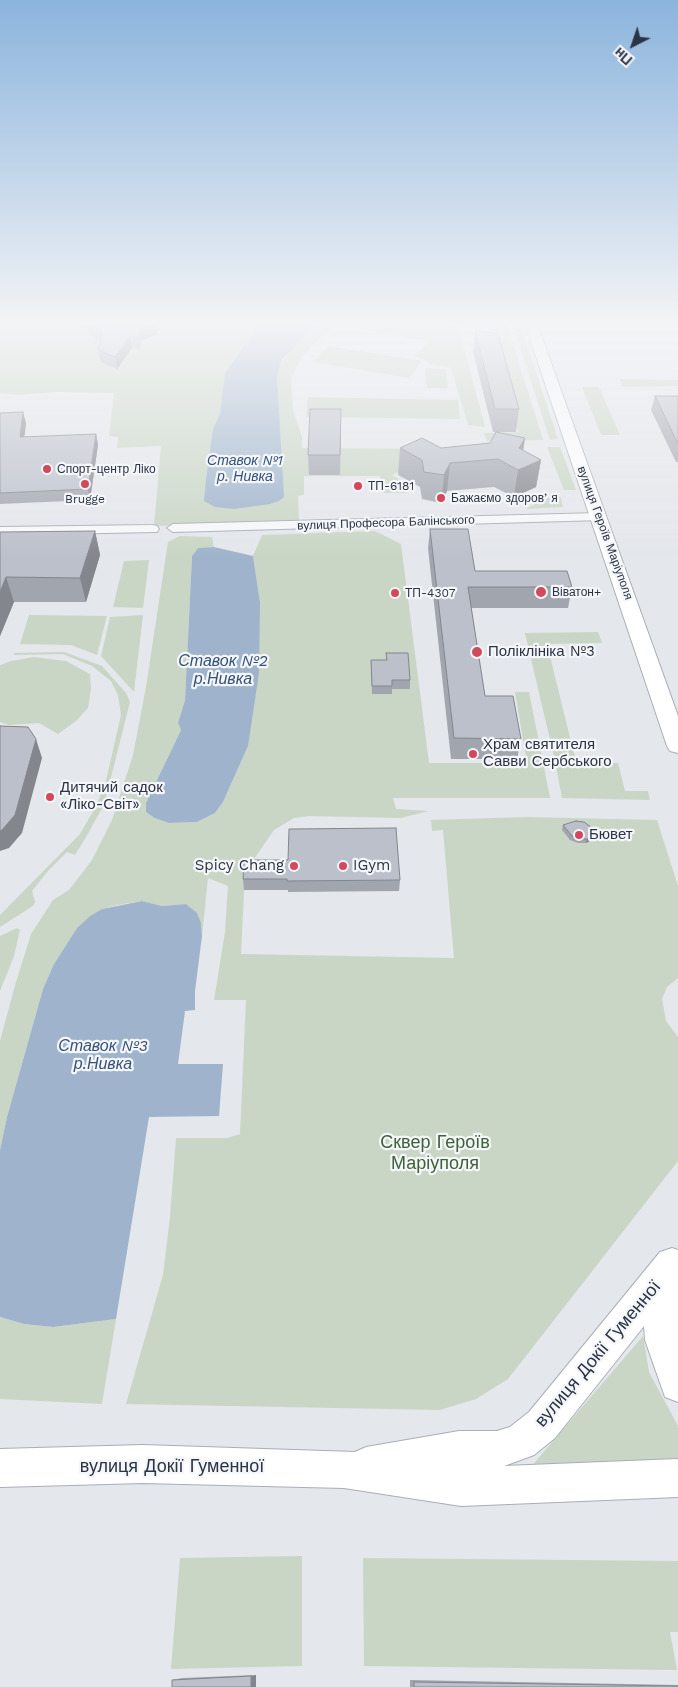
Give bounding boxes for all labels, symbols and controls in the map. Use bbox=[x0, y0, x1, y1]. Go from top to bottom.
north arrow bbox=[608, 20, 658, 70]
text: Пн bbox=[611, 44, 635, 68]
water label: Ставок №1 р. Нивка bbox=[207, 453, 283, 486]
place label: Спорт-центр Ліко bbox=[57, 462, 156, 476]
marker: Спорт-центр Ліко bbox=[41, 463, 53, 475]
street label: вулиця Героїв Маріуполя bbox=[574, 464, 636, 602]
marker: Brugge bbox=[79, 478, 91, 490]
place label: ТП-6181 bbox=[368, 479, 414, 493]
marker: ТП-6181 bbox=[352, 480, 364, 492]
place label: Бажаємо здоровʼя bbox=[451, 491, 558, 505]
place label: Brugge bbox=[65, 492, 105, 506]
marker: Бажаємо здоровʼя bbox=[435, 492, 447, 504]
street label: вулиця Професора Балінського bbox=[297, 513, 475, 533]
marker: Віватон+ bbox=[534, 585, 548, 599]
place label: Віватон+ bbox=[552, 585, 601, 599]
place label: ТП-4307 bbox=[405, 586, 455, 600]
marker: ТП-4307 bbox=[389, 587, 401, 599]
place label: Поліклініка №3 bbox=[488, 643, 595, 661]
marker: Поліклініка №3 bbox=[470, 645, 484, 659]
water label: Ставок №2 р.Нивка bbox=[178, 651, 268, 689]
place label: Храм святителя Савви Сербського bbox=[483, 736, 612, 771]
marker: Храм святителя Савви Сербського bbox=[467, 748, 479, 760]
place label: Дитячий садок «Ліко-Світ» bbox=[60, 779, 163, 814]
marker: Дитячий садок «Ліко-Світ» bbox=[44, 791, 56, 803]
place label: Бювет bbox=[589, 826, 633, 844]
marker: Бювет bbox=[573, 829, 585, 841]
place label: Spicy Chang bbox=[195, 857, 284, 875]
place label: IGym bbox=[353, 857, 390, 875]
marker: Spicy Chang bbox=[288, 860, 300, 872]
marker: IGym bbox=[337, 860, 349, 872]
water label: Ставок №3 р.Нивка bbox=[58, 1036, 148, 1074]
park label: Сквер Героїв Маріуполя bbox=[380, 1132, 490, 1174]
street label: вулиця Докії Гуменної bbox=[530, 1276, 666, 1432]
street label: вулиця Докії Гуменної bbox=[80, 1456, 264, 1478]

